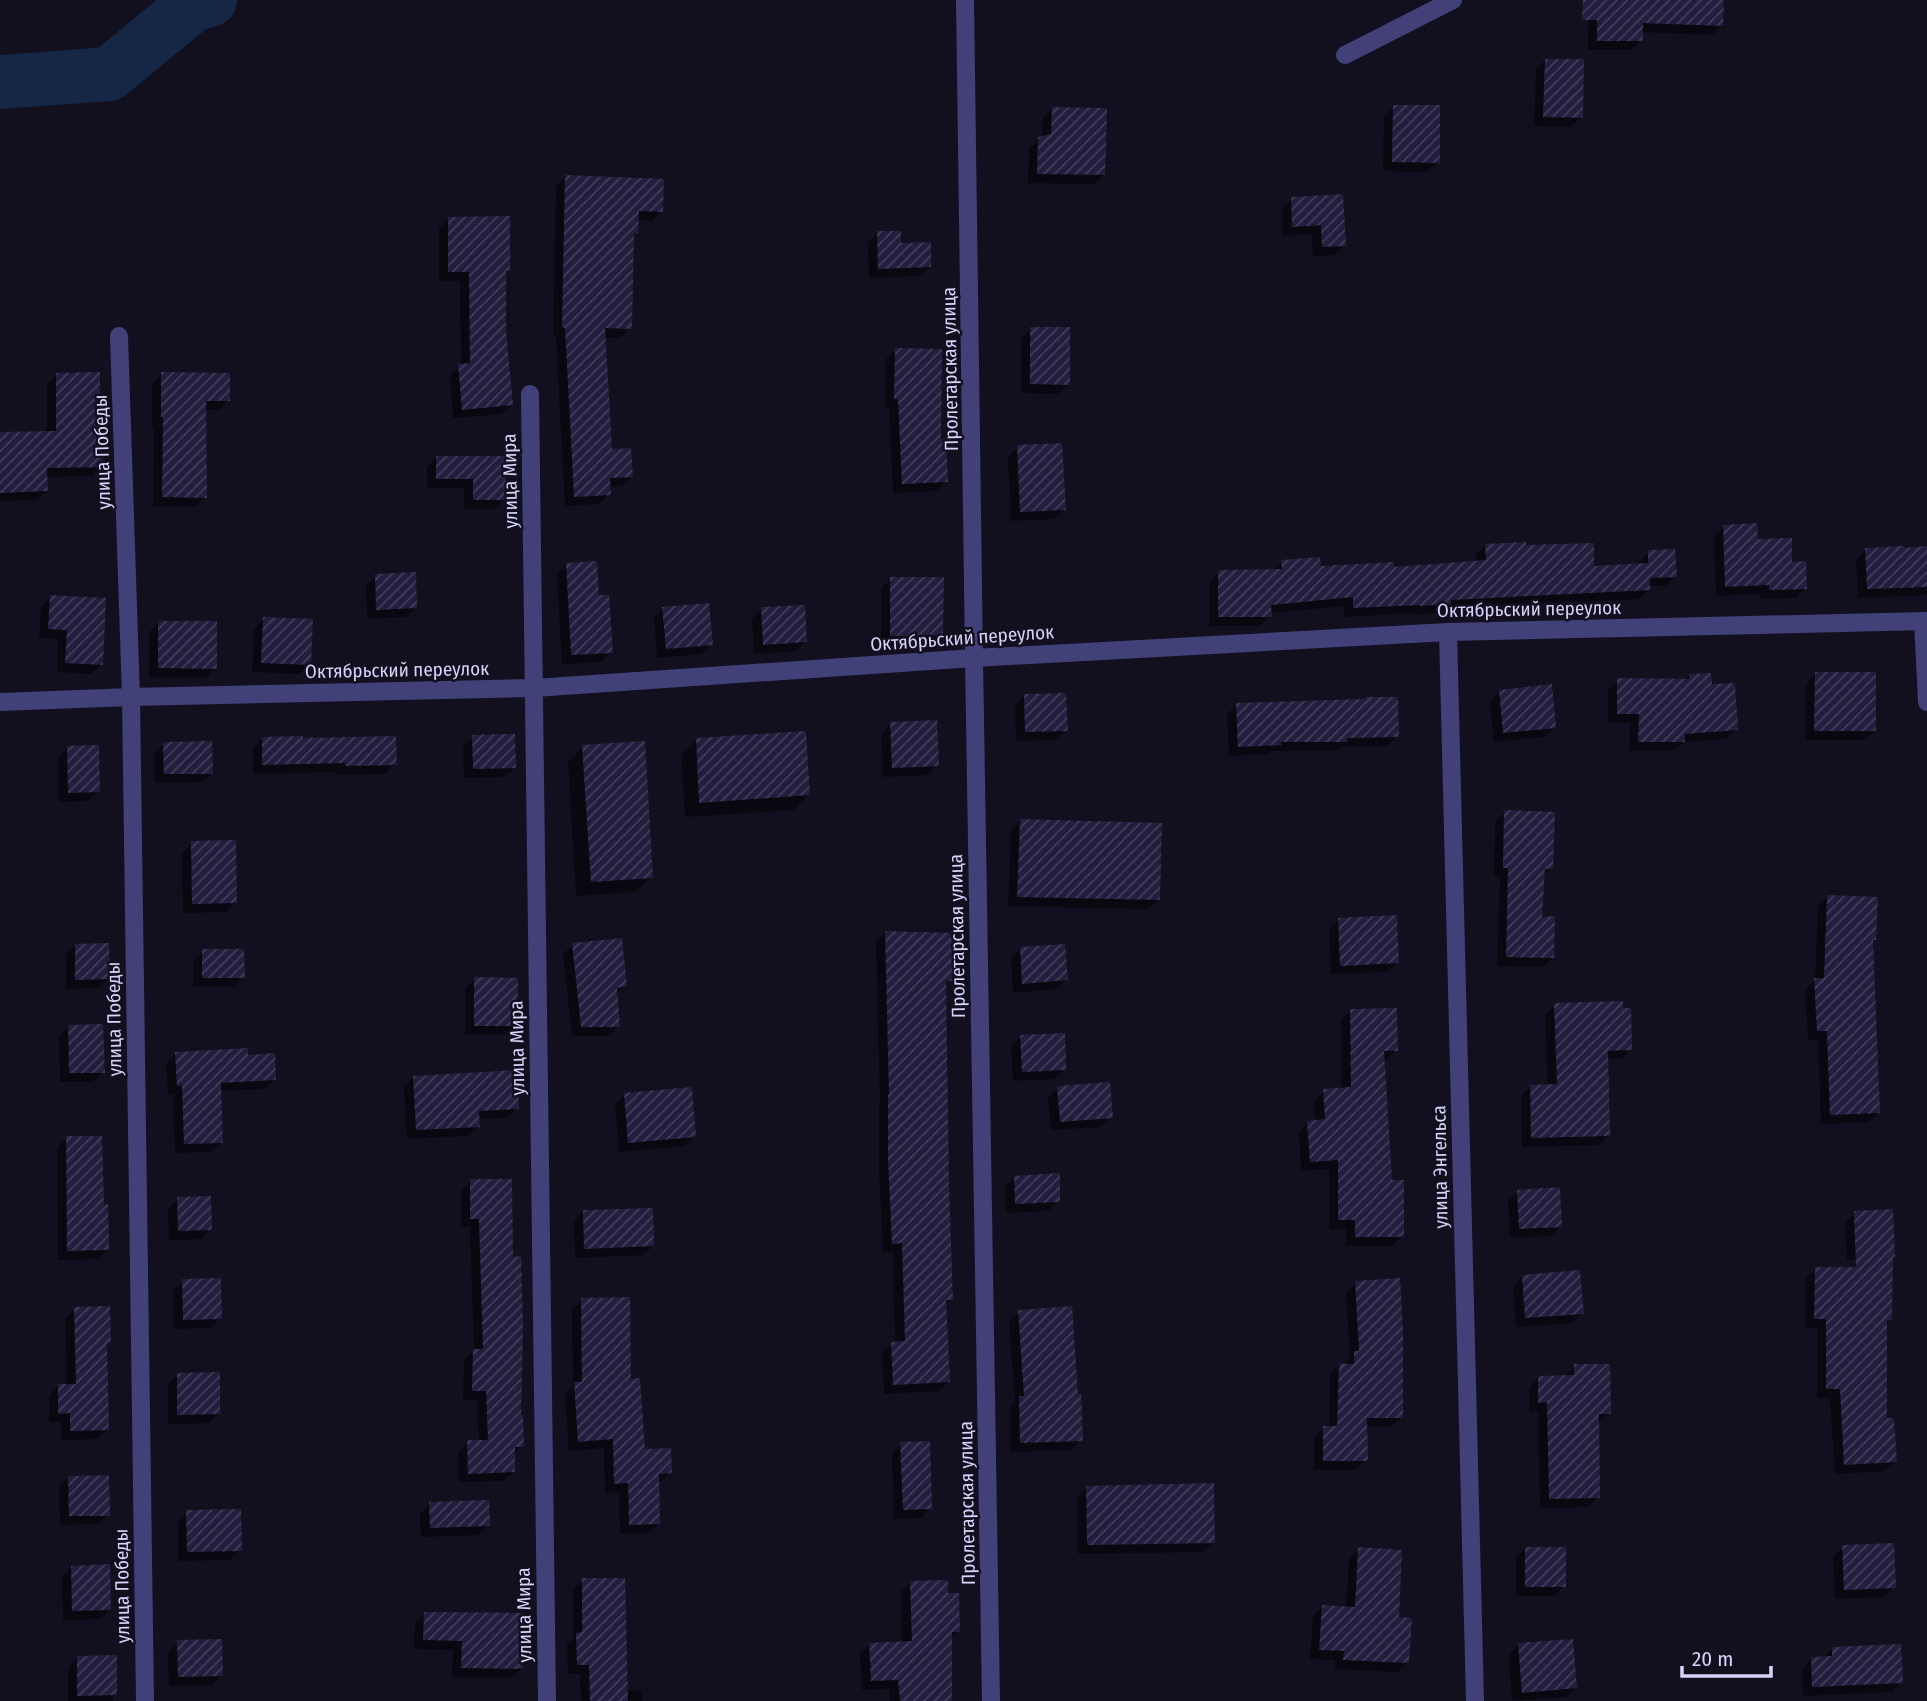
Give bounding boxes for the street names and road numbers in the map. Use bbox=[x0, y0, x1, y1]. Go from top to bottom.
street label: Пролетарская улица bbox=[937, 287, 963, 451]
street label: улица Победы bbox=[89, 394, 115, 510]
street label: улица Мира bbox=[498, 433, 522, 529]
street label: Октябрьский переулок bbox=[1437, 596, 1621, 622]
street label: Октябрьский переулок bbox=[869, 620, 1055, 656]
street label: Октябрьский переулок bbox=[305, 657, 489, 683]
street label: Пролетарская улица bbox=[944, 854, 970, 1018]
street label: улица Победы bbox=[102, 961, 126, 1077]
street label: улица Мира bbox=[505, 1000, 529, 1096]
street label: улица Энгельса bbox=[1427, 1105, 1453, 1229]
street label: Пролетарская улица bbox=[954, 1421, 980, 1585]
street label: улица Победы bbox=[110, 1528, 134, 1644]
street label: улица Мира bbox=[512, 1567, 536, 1663]

